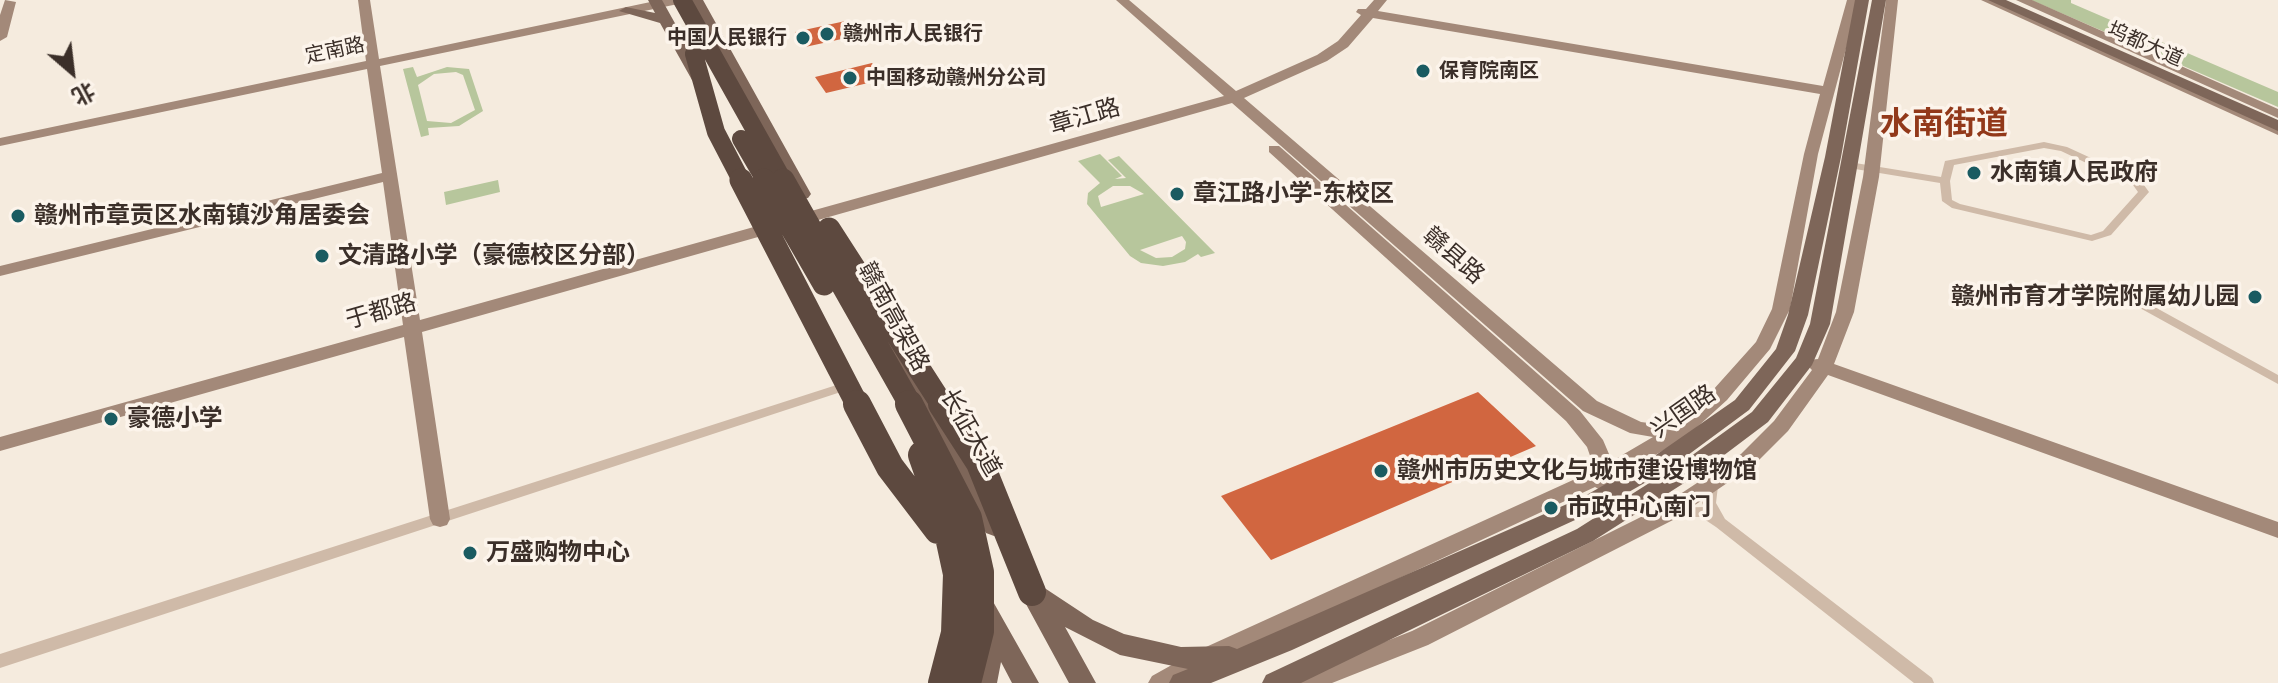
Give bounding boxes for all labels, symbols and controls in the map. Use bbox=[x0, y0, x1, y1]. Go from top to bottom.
street label: 坞都大道 bbox=[2104, 18, 2186, 72]
place label: 赣州市人民银行 bbox=[843, 22, 983, 46]
marker: 赣州市人民银行 bbox=[818, 25, 836, 43]
place label: 中国人民银行 bbox=[667, 26, 787, 50]
marker: 中国人民银行 bbox=[794, 29, 812, 47]
north arrow bbox=[32, 32, 112, 112]
street label: 定南路 bbox=[303, 33, 367, 69]
place label: 保育院南区 bbox=[1439, 59, 1539, 83]
marker: 保育院南区 bbox=[1414, 62, 1432, 80]
place label: 中国移动赣州分公司 bbox=[866, 66, 1046, 90]
marker: 中国移动赣州分公司 bbox=[841, 69, 859, 87]
text: 北 bbox=[67, 77, 100, 111]
street label: 章江路 bbox=[1046, 93, 1124, 141]
district label: 水南街道 bbox=[1880, 106, 2008, 144]
place label: 水南镇人民政府 bbox=[1990, 159, 2158, 187]
marker: 水南镇人民政府 bbox=[1965, 164, 1983, 182]
place label: 章江路小学-东校区 bbox=[1193, 180, 1394, 208]
marker: 章江路小学-东校区 bbox=[1168, 185, 1186, 203]
place label: 赣州市章贡区水南镇沙角居委会 bbox=[34, 202, 370, 230]
marker: 赣州市章贡区水南镇沙角居委会 bbox=[9, 207, 27, 225]
street label: 赣县路 bbox=[1416, 222, 1490, 290]
place label: 文清路小学（豪德校区分部） bbox=[338, 242, 650, 270]
marker: 文清路小学（豪德校区分部） bbox=[313, 247, 331, 265]
street label: 赣南高架路 bbox=[851, 258, 935, 376]
place label: 赣州市育才学院附属幼儿园 bbox=[1951, 283, 2239, 311]
street label: 于都路 bbox=[342, 288, 420, 336]
marker: 赣州市育才学院附属幼儿园 bbox=[2246, 288, 2264, 306]
street label: 兴国路 bbox=[1646, 380, 1722, 444]
street label: 长征大道 bbox=[934, 384, 1006, 482]
place label: 豪德小学 bbox=[127, 405, 223, 433]
marker: 豪德小学 bbox=[102, 410, 120, 428]
place label: 赣州市历史文化与城市建设博物馆 bbox=[1397, 457, 1757, 485]
marker: 赣州市历史文化与城市建设博物馆 bbox=[1372, 462, 1390, 480]
place label: 市政中心南门 bbox=[1567, 494, 1711, 522]
marker: 市政中心南门 bbox=[1542, 499, 1560, 517]
place label: 万盛购物中心 bbox=[486, 539, 630, 567]
marker: 万盛购物中心 bbox=[461, 544, 479, 562]

